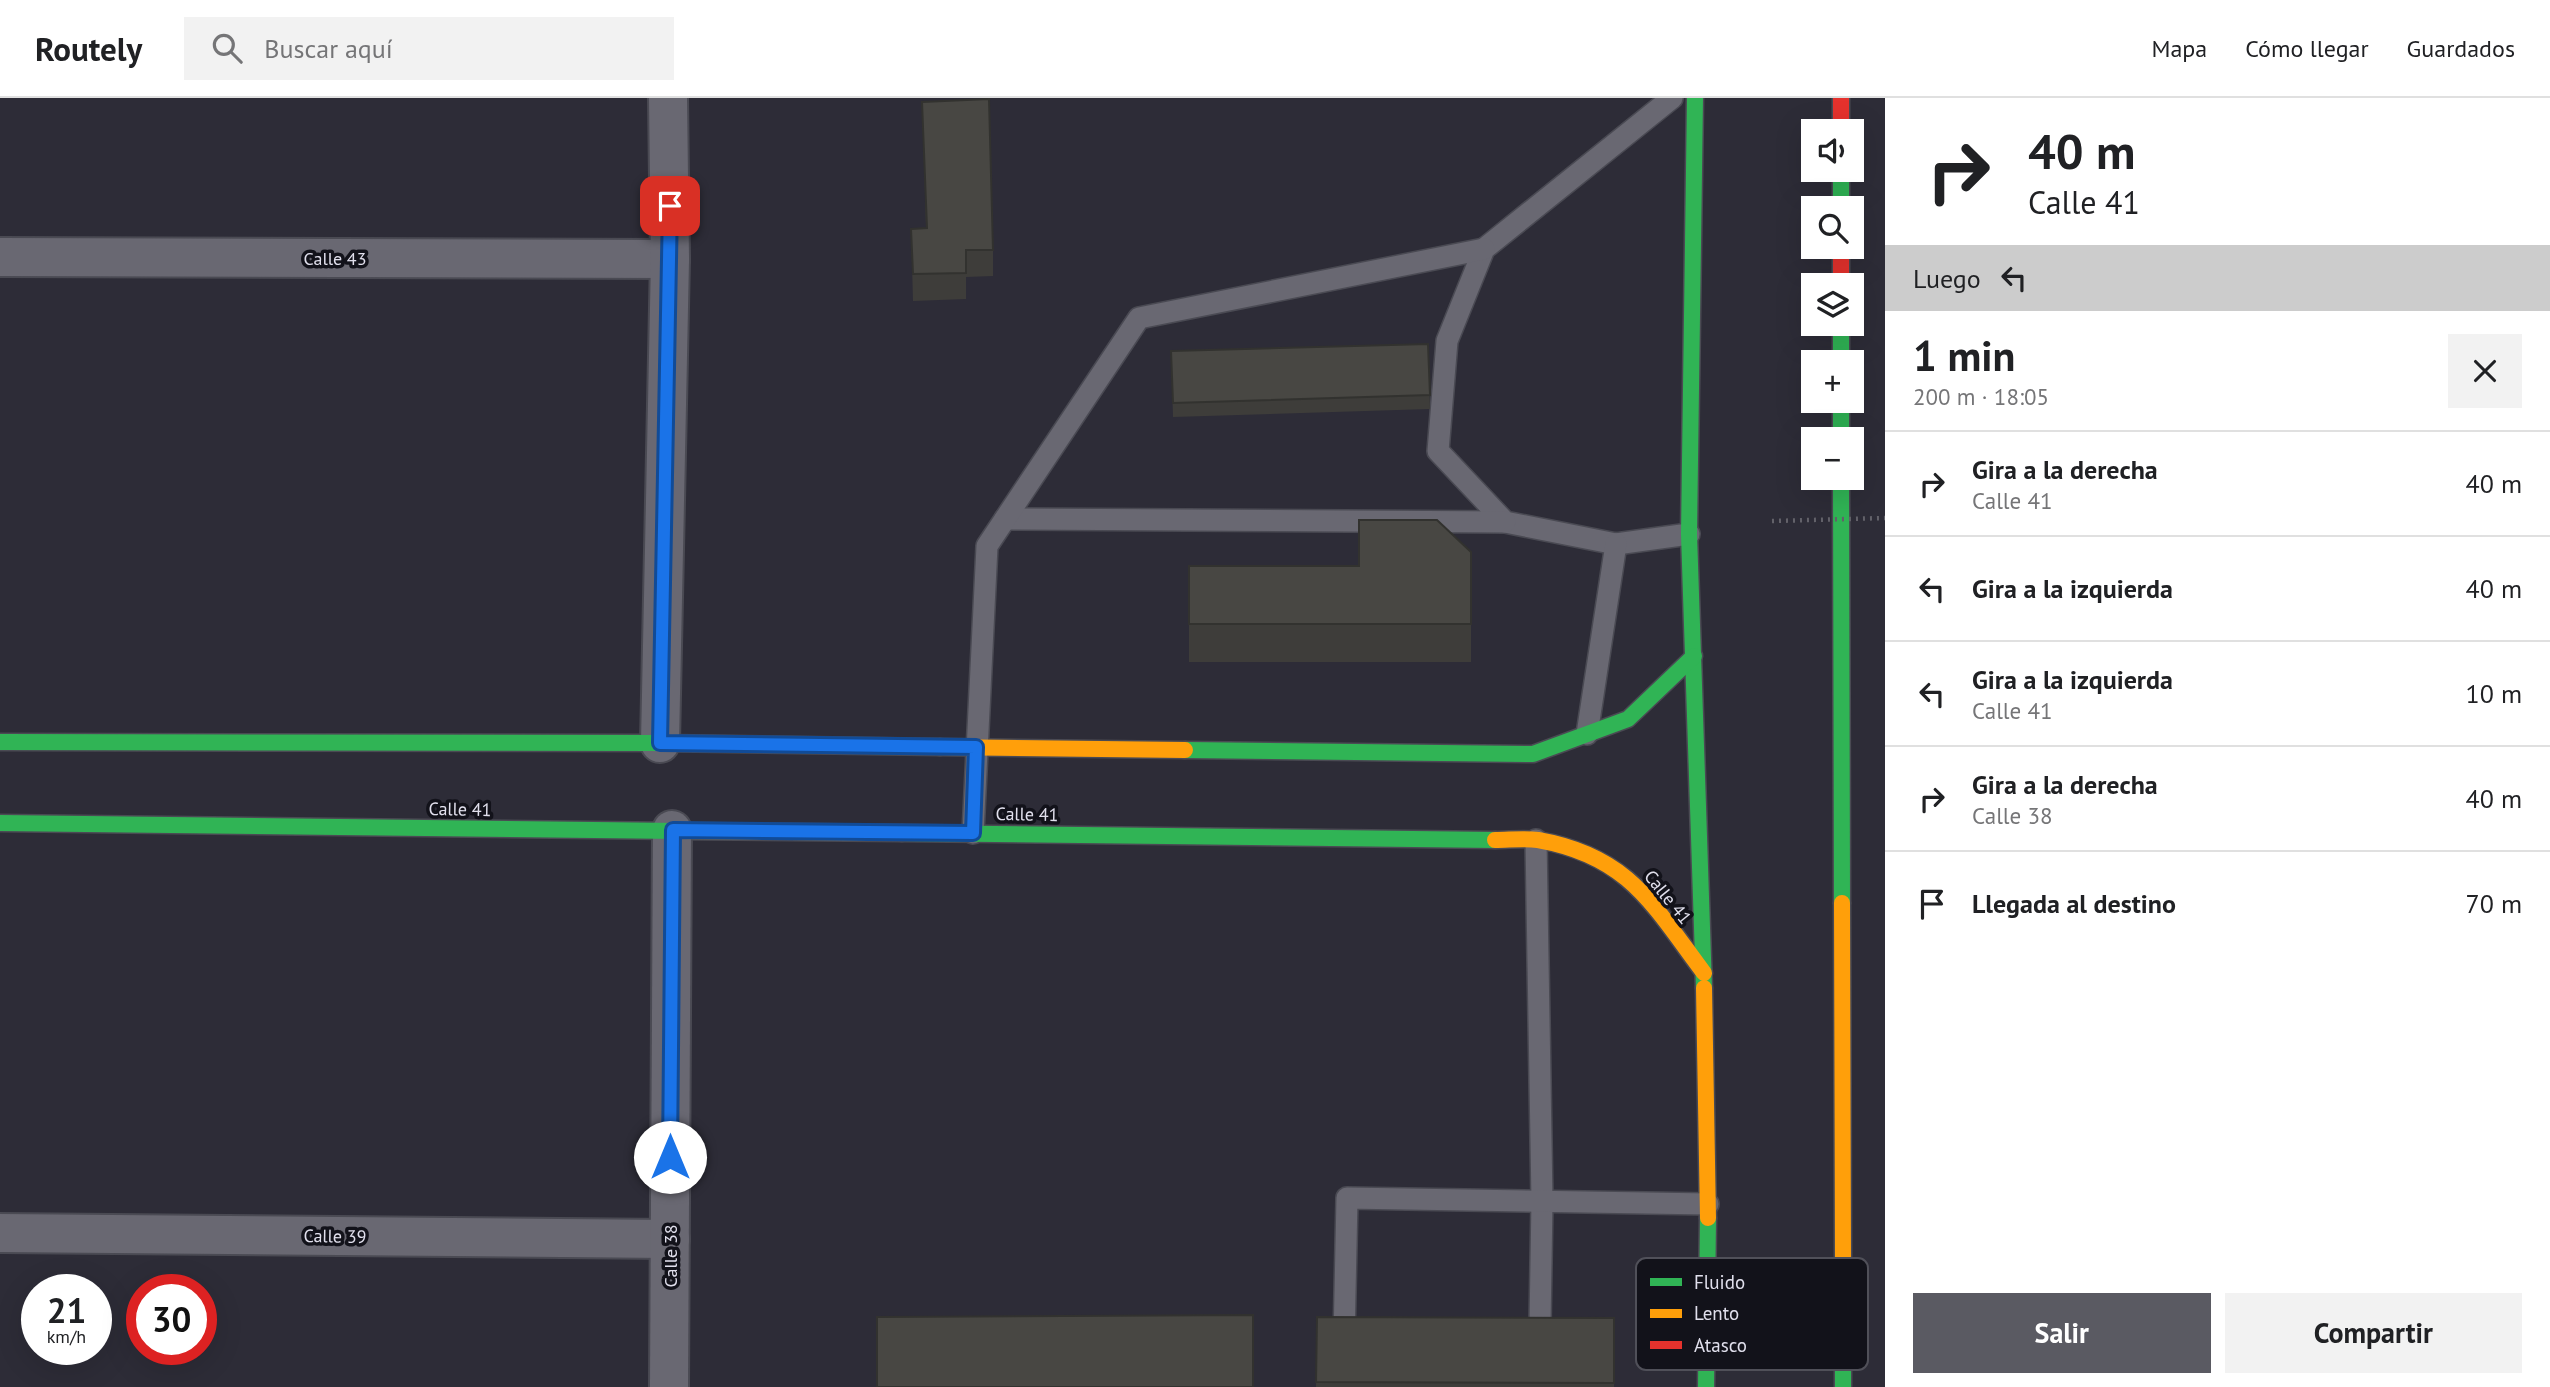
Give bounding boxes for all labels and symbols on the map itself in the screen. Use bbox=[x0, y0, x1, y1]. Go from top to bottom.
pin bbox=[640, 176, 700, 236]
street label: Calle 43 bbox=[304, 247, 366, 270]
street label: Calle 41 bbox=[428, 797, 492, 821]
street label: Calle 41 bbox=[995, 802, 1059, 826]
street label: Calle 41 bbox=[1639, 865, 1697, 929]
position arrow bbox=[633, 1120, 707, 1194]
street label: Calle 39 bbox=[303, 1224, 367, 1248]
street label: Calle 38 bbox=[659, 1225, 682, 1287]
legend bbox=[1636, 1258, 1868, 1370]
text: Fluido bbox=[1694, 1270, 1745, 1294]
speed limit sign: 30 bbox=[126, 1274, 217, 1365]
text: Lento bbox=[1694, 1301, 1739, 1325]
text: Atasco bbox=[1694, 1333, 1747, 1357]

